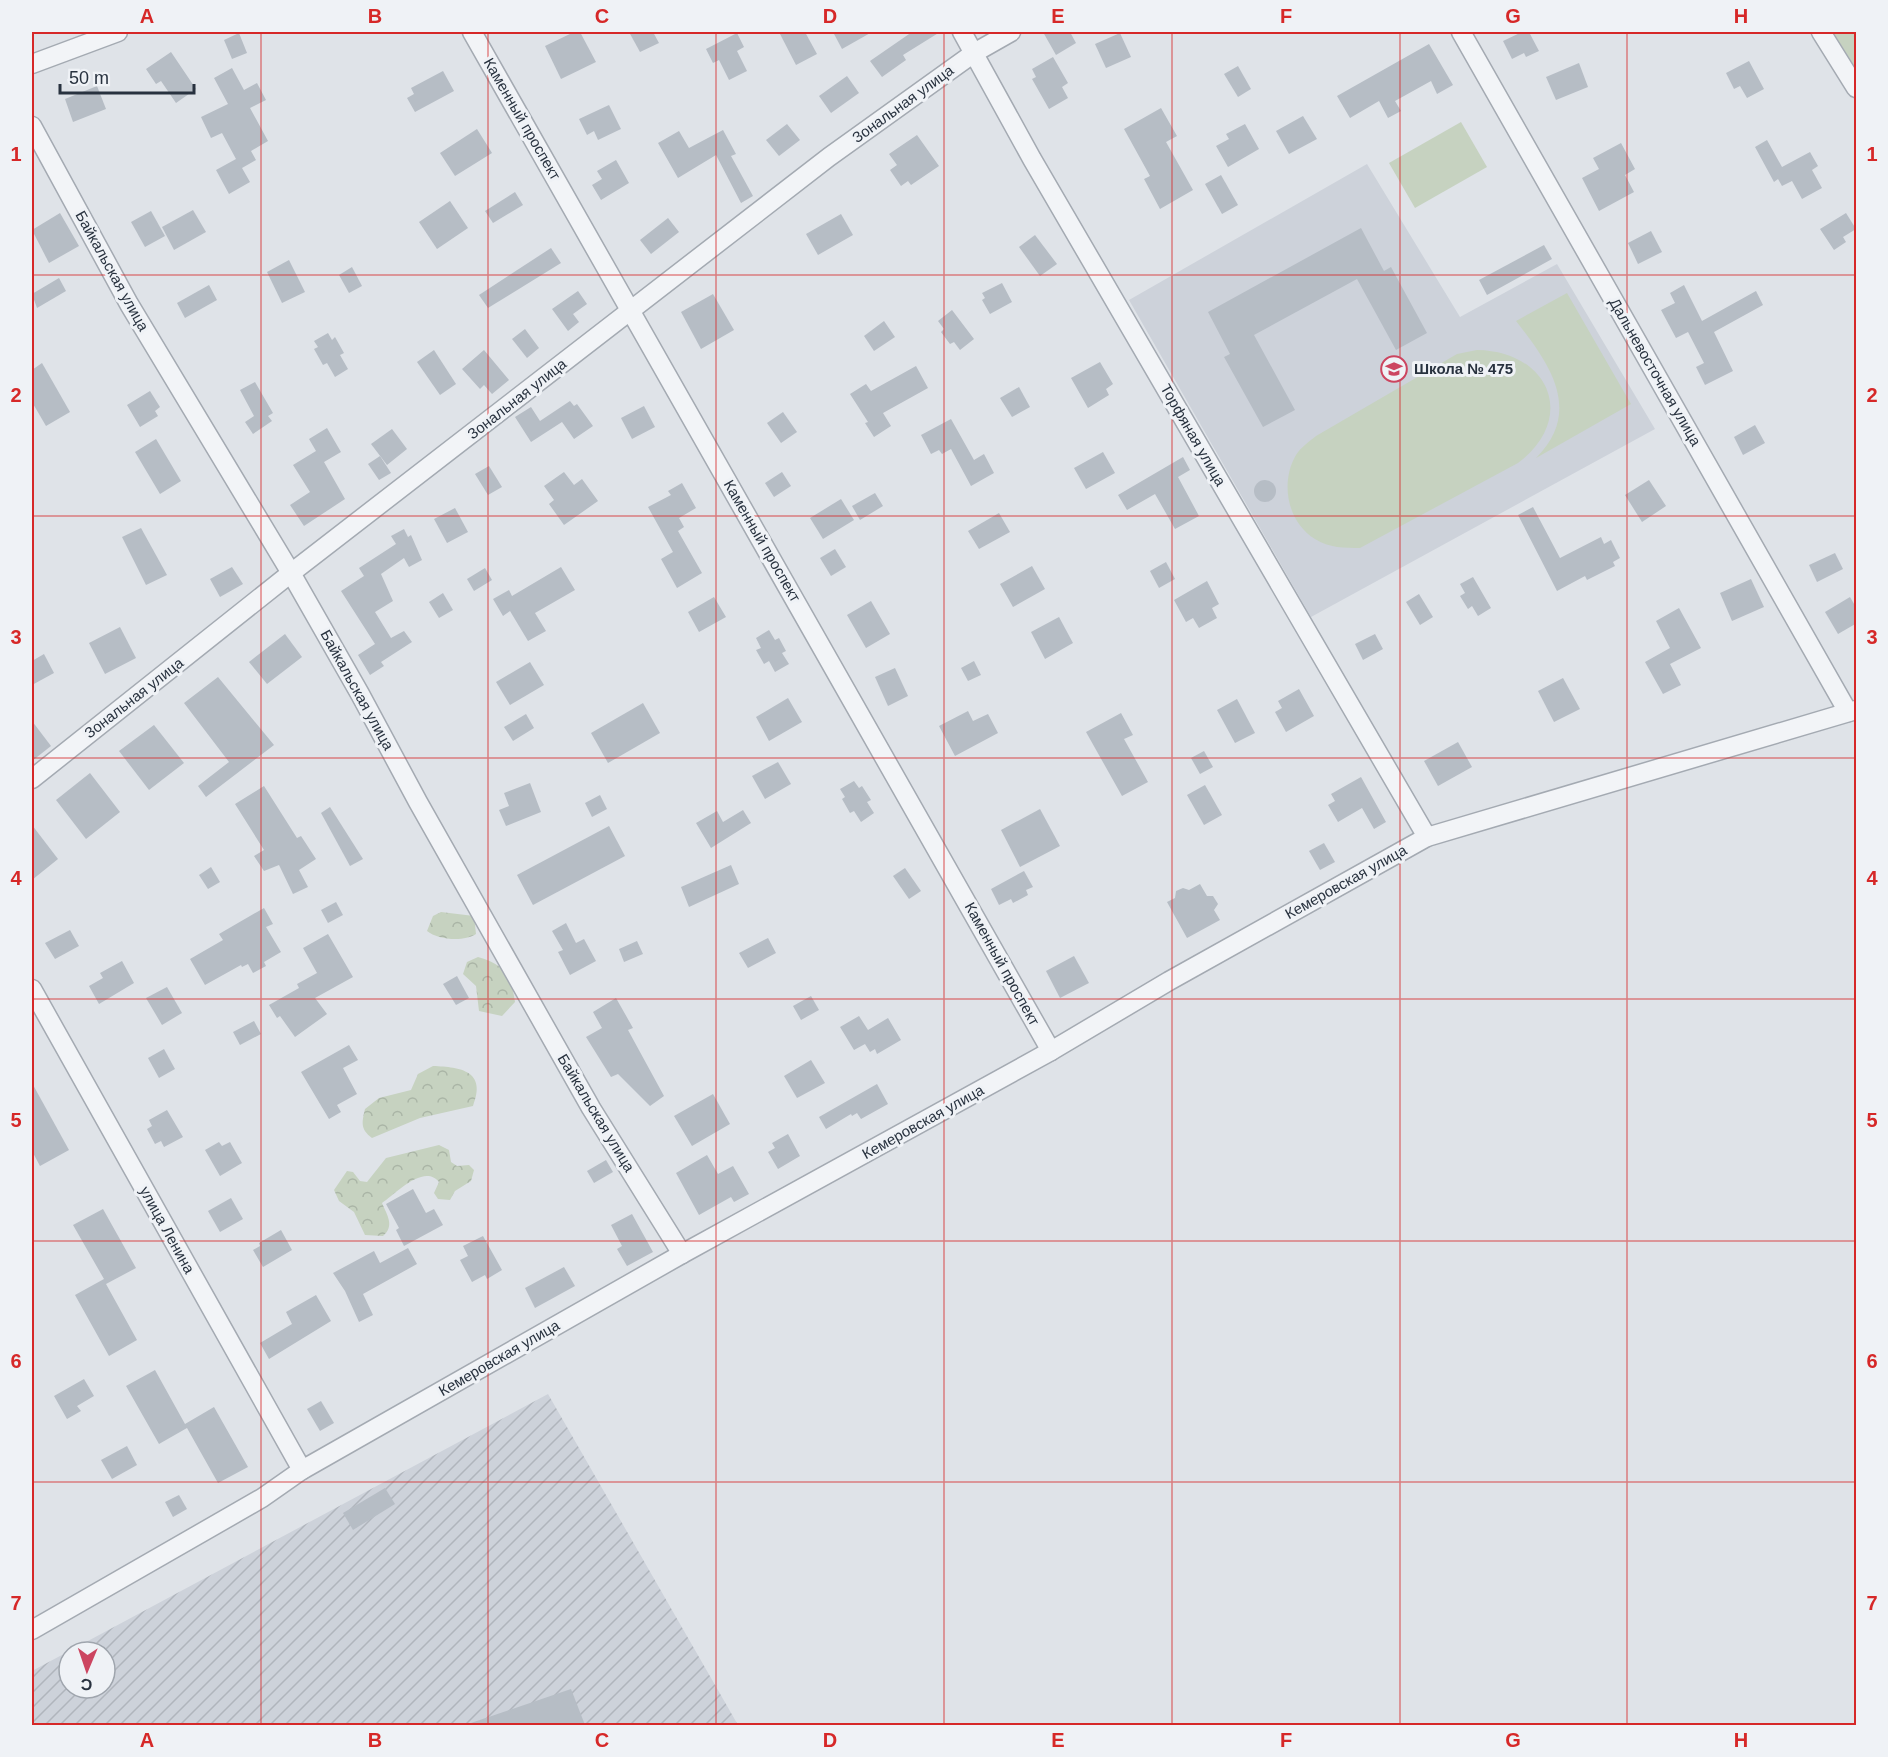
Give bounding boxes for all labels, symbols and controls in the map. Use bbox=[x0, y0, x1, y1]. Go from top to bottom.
text: A bbox=[140, 5, 154, 27]
text: B bbox=[368, 5, 382, 27]
text: C bbox=[595, 5, 609, 27]
text: D bbox=[823, 5, 837, 27]
text: E bbox=[1051, 5, 1065, 27]
text: F bbox=[1280, 5, 1292, 27]
text: G bbox=[1505, 5, 1521, 27]
text: H bbox=[1734, 5, 1748, 27]
street label: Каменный проспект bbox=[481, 55, 564, 183]
scale bar bbox=[60, 57, 194, 95]
street label: Зональная улица bbox=[849, 61, 957, 146]
text: 50 m bbox=[69, 68, 109, 88]
text: 1 bbox=[10, 143, 22, 165]
text: 1 bbox=[1866, 143, 1878, 165]
street label: Байкальская улица bbox=[72, 208, 153, 334]
street label: Дальневосточная улица bbox=[1606, 295, 1705, 449]
street label: Зональная улица bbox=[464, 354, 570, 442]
school or university icon: Школа № 475 bbox=[1379, 354, 1409, 384]
place label: Школа № 475 bbox=[1414, 360, 1513, 377]
street label: Торфяная улица bbox=[1157, 381, 1230, 489]
text: 2 bbox=[10, 384, 22, 406]
text: 2 bbox=[1866, 384, 1878, 406]
street label: Каменный проспект bbox=[721, 477, 804, 605]
text: 3 bbox=[10, 626, 22, 648]
text: 3 bbox=[1866, 626, 1878, 648]
street label: Байкальская улица bbox=[317, 627, 398, 753]
street label: Зональная улица bbox=[81, 653, 187, 741]
street label: Кемеровская улица bbox=[1282, 841, 1410, 922]
text: 4 bbox=[10, 867, 22, 889]
text: 4 bbox=[1866, 867, 1878, 889]
street label: Каменный проспект bbox=[962, 899, 1043, 1028]
street label: Байкальская улица bbox=[554, 1051, 639, 1175]
street label: Кемеровская улица bbox=[859, 1081, 987, 1162]
text: 5 bbox=[10, 1109, 22, 1131]
text: 5 bbox=[1866, 1109, 1878, 1131]
street label: улица Ленина bbox=[137, 1183, 199, 1277]
street label: Кемеровская улица bbox=[435, 1316, 563, 1399]
text: 6 bbox=[10, 1350, 22, 1372]
text: 6 bbox=[1866, 1350, 1878, 1372]
text: 7 bbox=[10, 1592, 22, 1614]
text: 7 bbox=[1866, 1592, 1878, 1614]
north arrow bbox=[57, 1640, 117, 1700]
text: С bbox=[80, 1676, 93, 1693]
text: A bbox=[140, 1729, 154, 1751]
text: B bbox=[368, 1729, 382, 1751]
text: C bbox=[595, 1729, 609, 1751]
text: D bbox=[823, 1729, 837, 1751]
text: E bbox=[1051, 1729, 1065, 1751]
text: F bbox=[1280, 1729, 1292, 1751]
text: G bbox=[1505, 1729, 1521, 1751]
text: H bbox=[1734, 1729, 1748, 1751]

